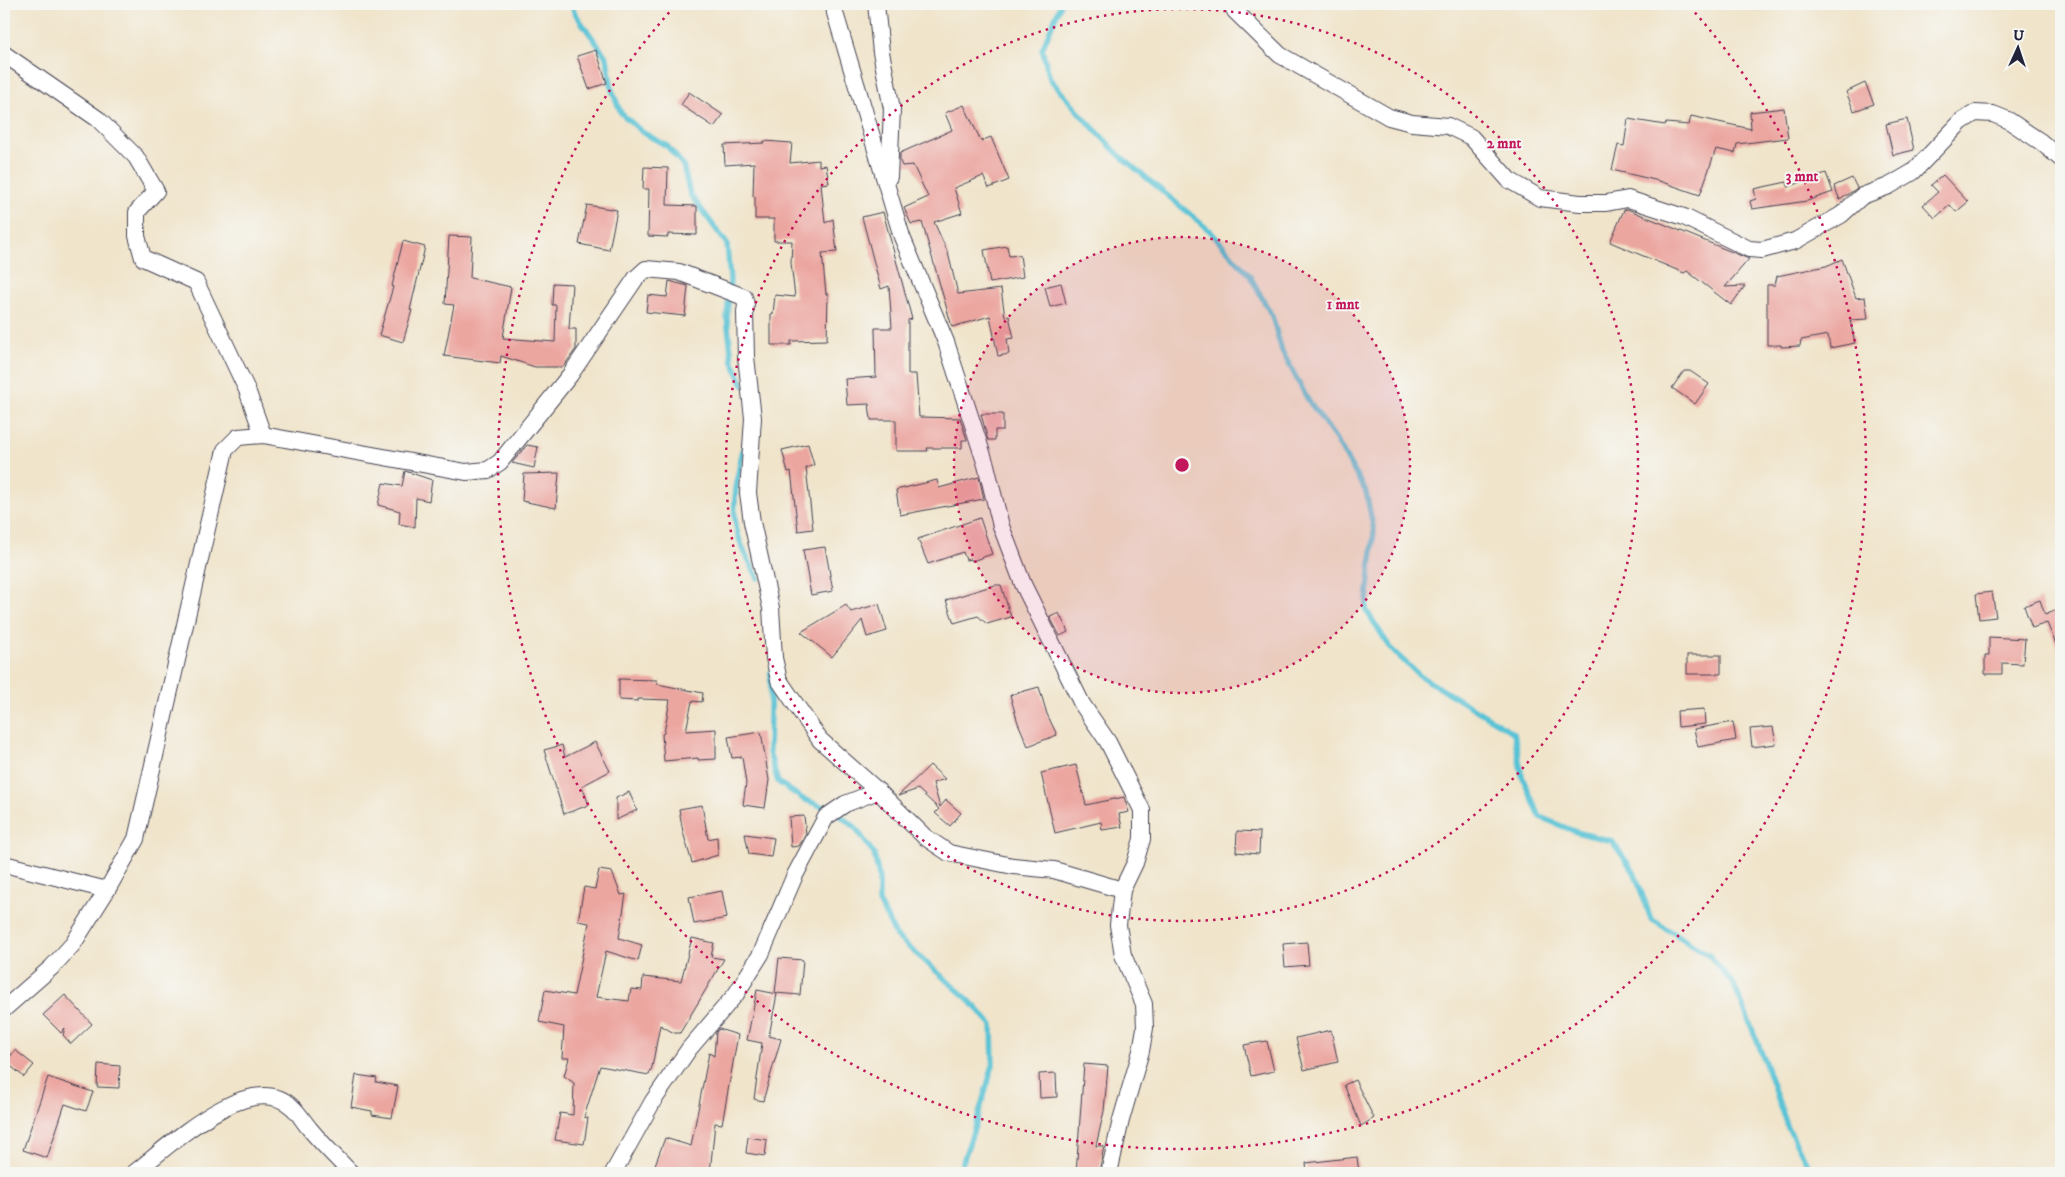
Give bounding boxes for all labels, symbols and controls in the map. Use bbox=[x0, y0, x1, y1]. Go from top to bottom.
north arrow bbox=[1992, 22, 2042, 72]
text: U bbox=[2013, 27, 2025, 45]
text: 2 mnt bbox=[1487, 134, 1521, 153]
text: 3 mnt bbox=[1786, 167, 1819, 186]
text: 1 mnt bbox=[1327, 295, 1359, 314]
centre of rings bbox=[1173, 456, 1191, 474]

